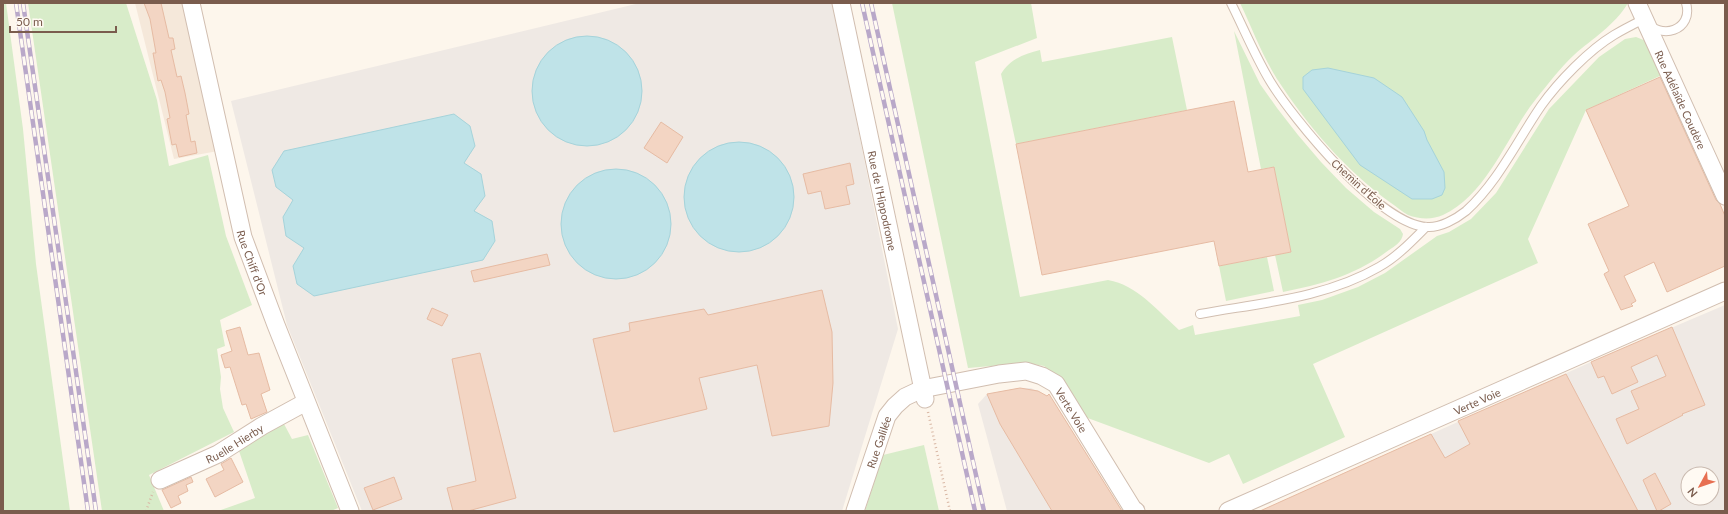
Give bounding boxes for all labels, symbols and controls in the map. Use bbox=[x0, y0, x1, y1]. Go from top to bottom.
scale bar bbox=[10, 8, 116, 34]
text: 50 m bbox=[16, 14, 43, 29]
street label: Rue Adélaïde Coudère bbox=[1653, 48, 1709, 151]
street label: Rue de l'Hippodrome bbox=[866, 149, 900, 252]
street label: Chemin d'Éole bbox=[1329, 156, 1389, 212]
street label: Rue Chiff d'Or bbox=[235, 229, 271, 297]
street label: Verte Voie bbox=[1053, 385, 1091, 435]
street label: Verte Voie bbox=[1451, 385, 1502, 417]
street label: Rue Galilée bbox=[863, 414, 893, 470]
street label: Ruelle Hierby bbox=[203, 420, 266, 465]
north arrow bbox=[1680, 466, 1720, 506]
text: N bbox=[1684, 485, 1700, 500]

